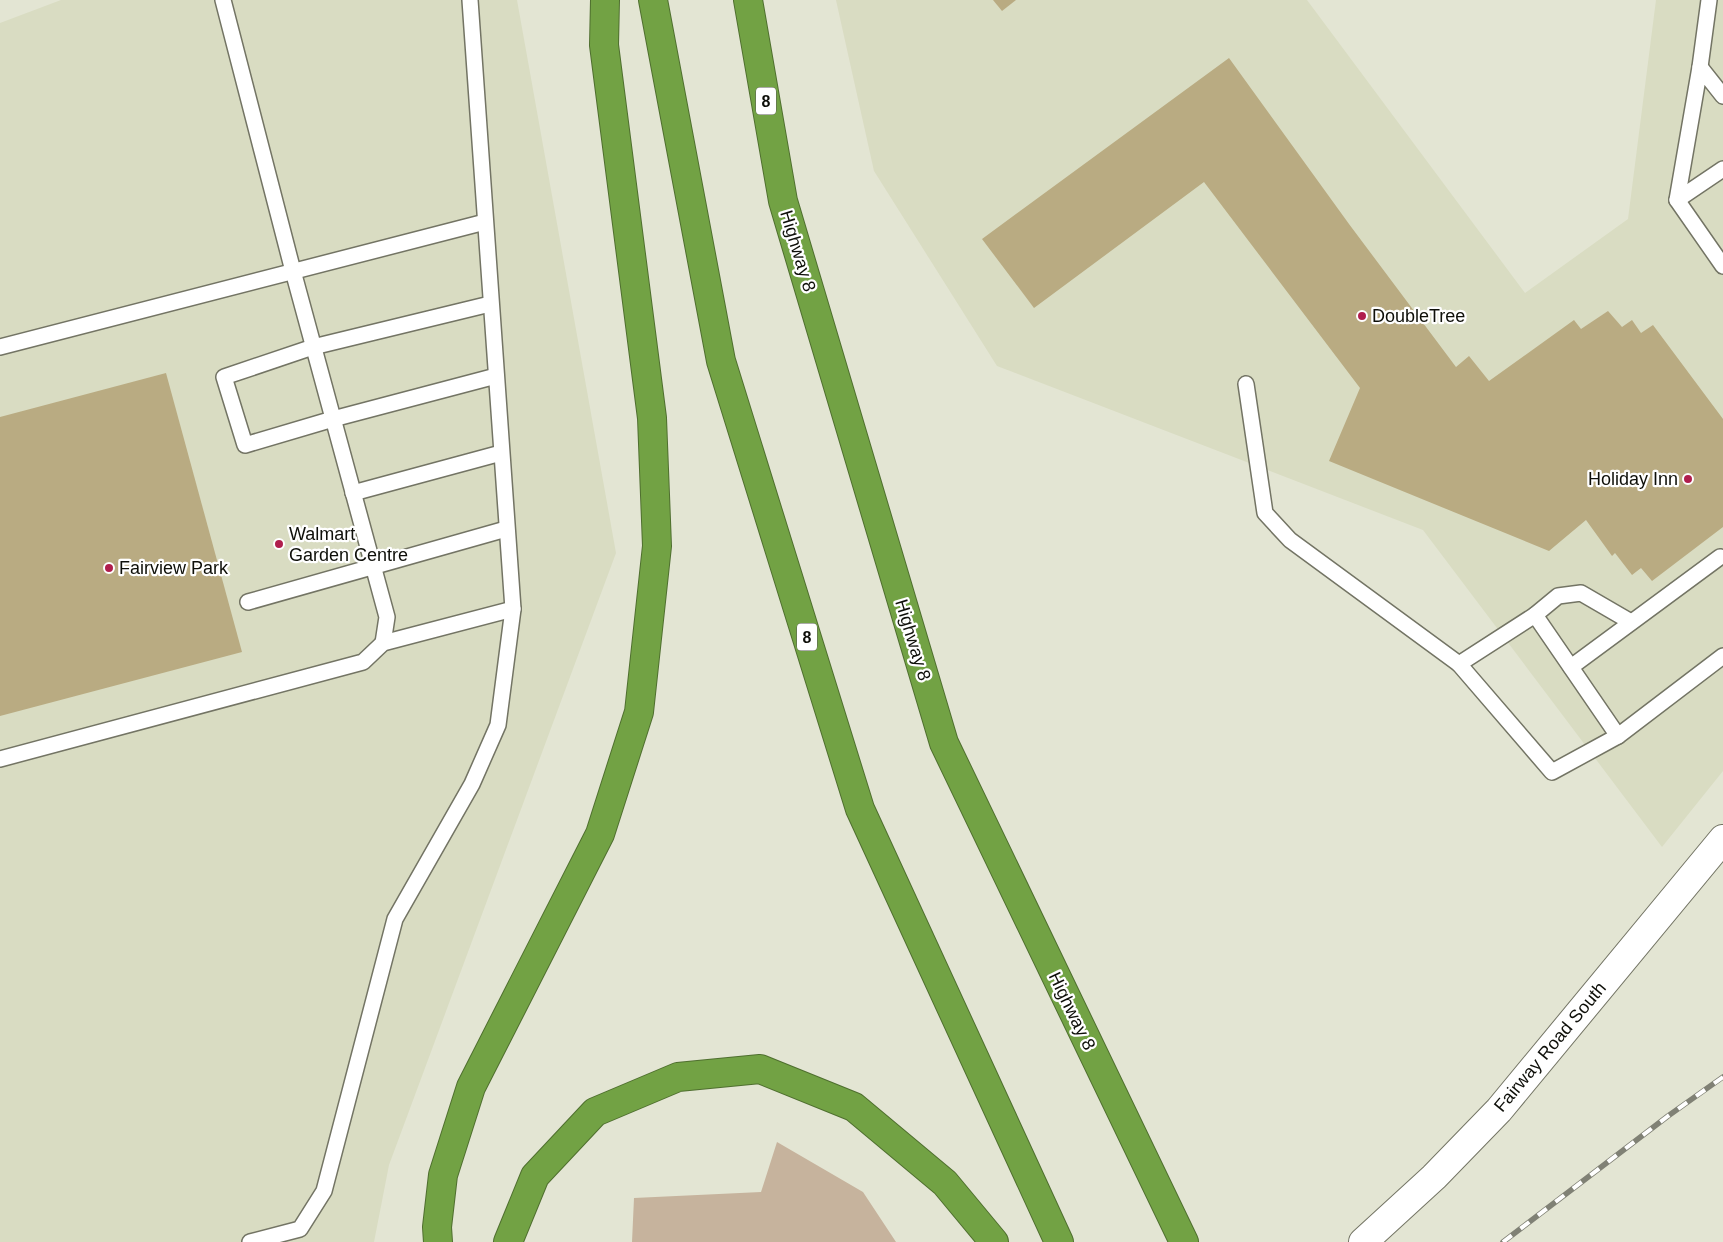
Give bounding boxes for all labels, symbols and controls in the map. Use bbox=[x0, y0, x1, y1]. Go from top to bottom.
road number: 8 bbox=[756, 88, 776, 114]
street label: Highway 8 bbox=[776, 208, 820, 294]
place label: DoubleTree bbox=[1372, 306, 1465, 326]
marker: DoubleTree bbox=[1356, 310, 1368, 322]
place label: Holiday Inn bbox=[1588, 469, 1678, 489]
marker: Holiday Inn bbox=[1682, 473, 1694, 485]
place label: Walmart Garden Centre bbox=[289, 524, 408, 565]
marker: Walmart Garden Centre bbox=[273, 538, 285, 550]
place label: Fairview Park bbox=[119, 558, 229, 578]
marker: Fairview Park bbox=[103, 562, 115, 574]
street label: Highway 8 bbox=[891, 597, 935, 683]
road number: 8 bbox=[797, 624, 817, 650]
street label: Highway 8 bbox=[1045, 969, 1099, 1053]
street label: Fairway Road South bbox=[1490, 978, 1610, 1116]

